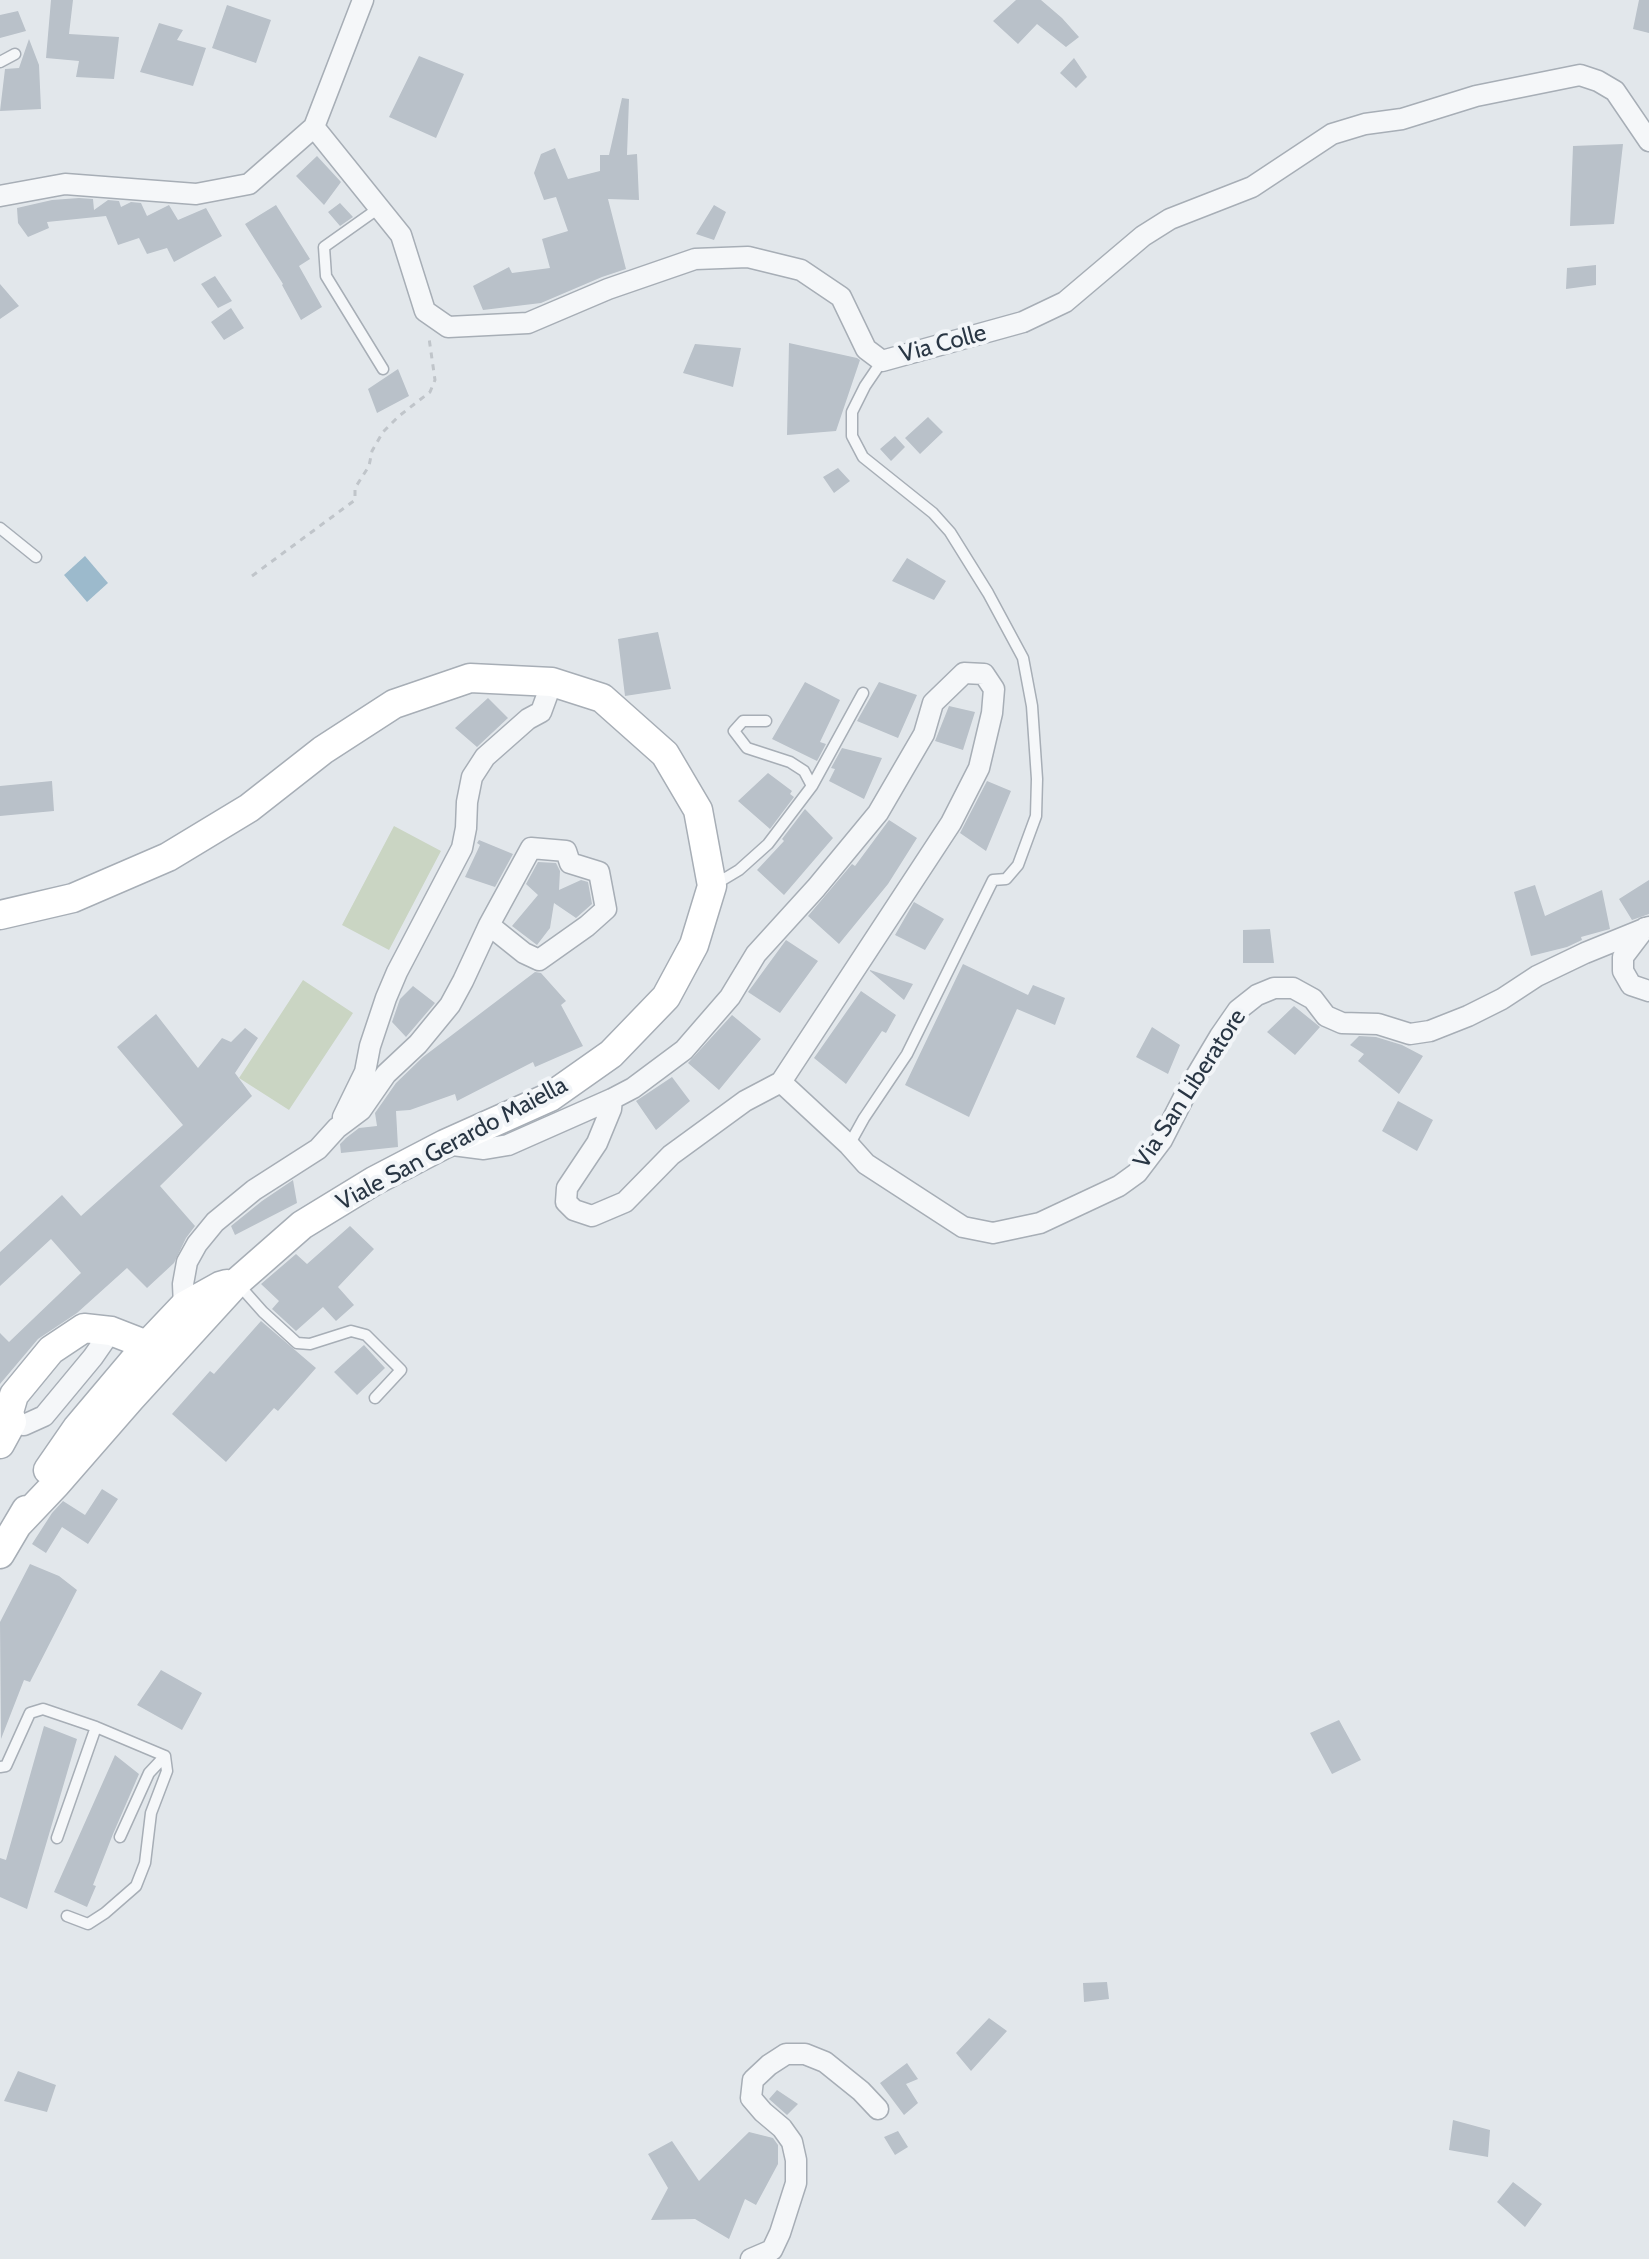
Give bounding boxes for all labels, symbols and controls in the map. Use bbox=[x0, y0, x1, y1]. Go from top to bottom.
street label: Via Colle bbox=[896, 319, 990, 369]
street label: Via San Liberatore bbox=[1128, 1004, 1252, 1174]
street label: Viale San Gerardo Maiella bbox=[332, 1071, 572, 1217]

